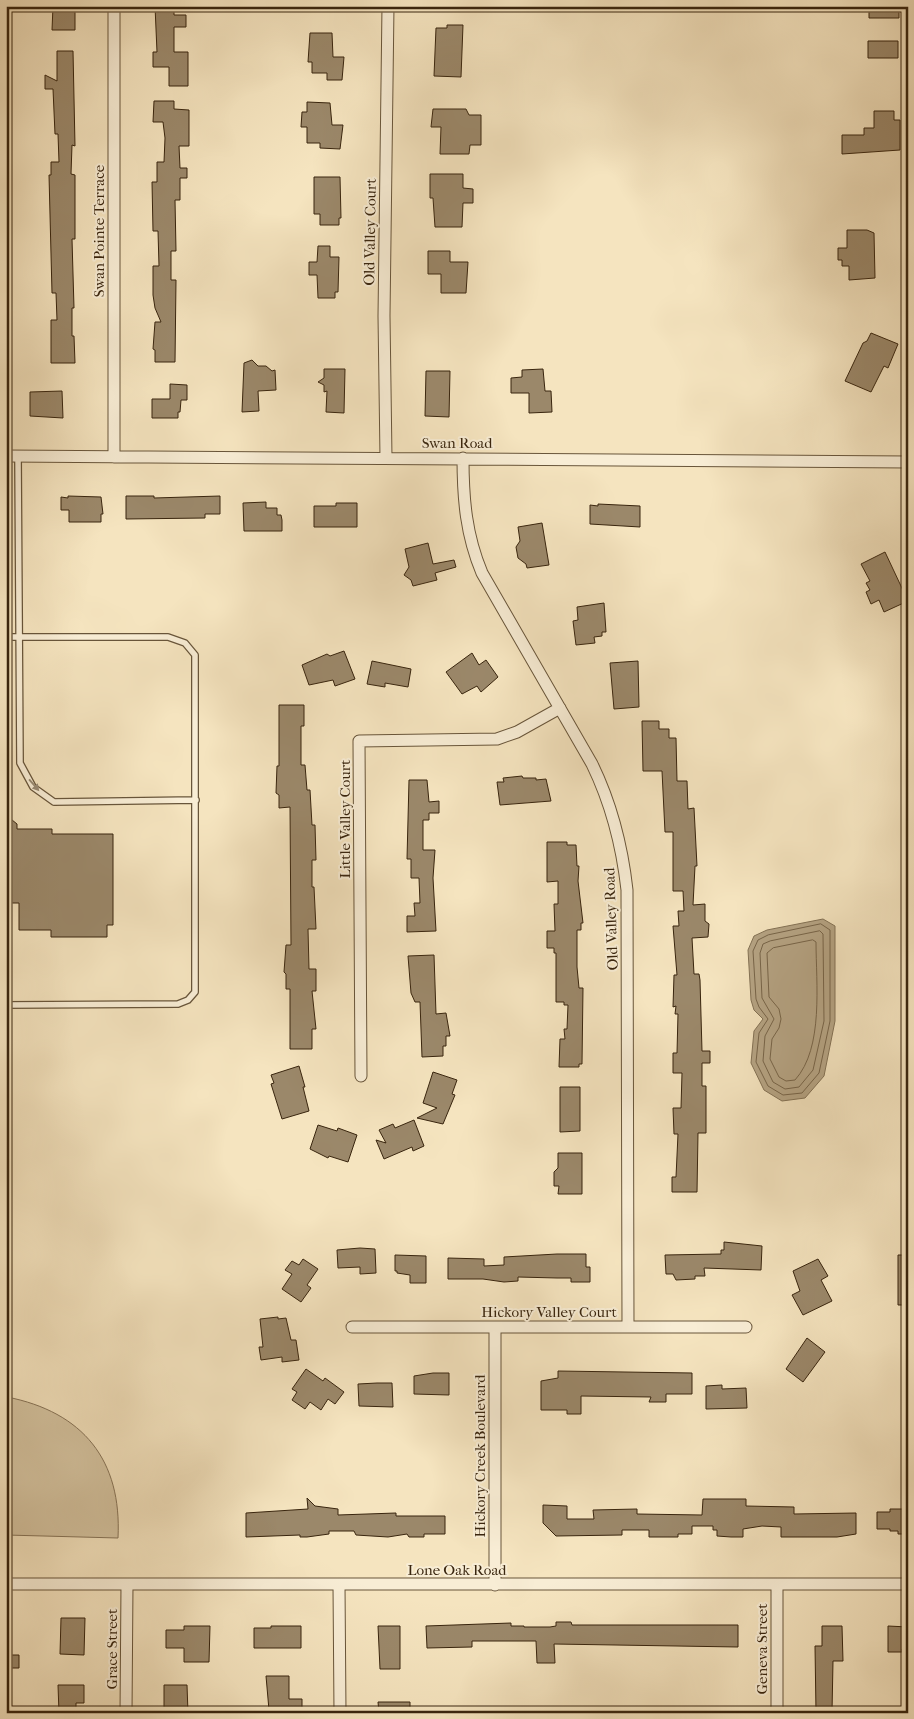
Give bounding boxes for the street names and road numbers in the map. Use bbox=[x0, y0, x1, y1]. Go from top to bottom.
street label: Swan Pointe Terrace bbox=[90, 164, 108, 297]
street label: Old Valley Court bbox=[360, 177, 380, 286]
street label: Swan Road bbox=[422, 434, 493, 452]
street label: Little Valley Court bbox=[336, 759, 354, 878]
street label: Old Valley Road bbox=[600, 866, 622, 971]
street label: Hickory Valley Court bbox=[481, 1303, 617, 1321]
street label: Hickory Creek Boulevard bbox=[471, 1374, 489, 1538]
street label: Lone Oak Road bbox=[407, 1561, 507, 1579]
street label: Geneva Street bbox=[753, 1603, 771, 1695]
street label: Grace Street bbox=[103, 1608, 121, 1689]

